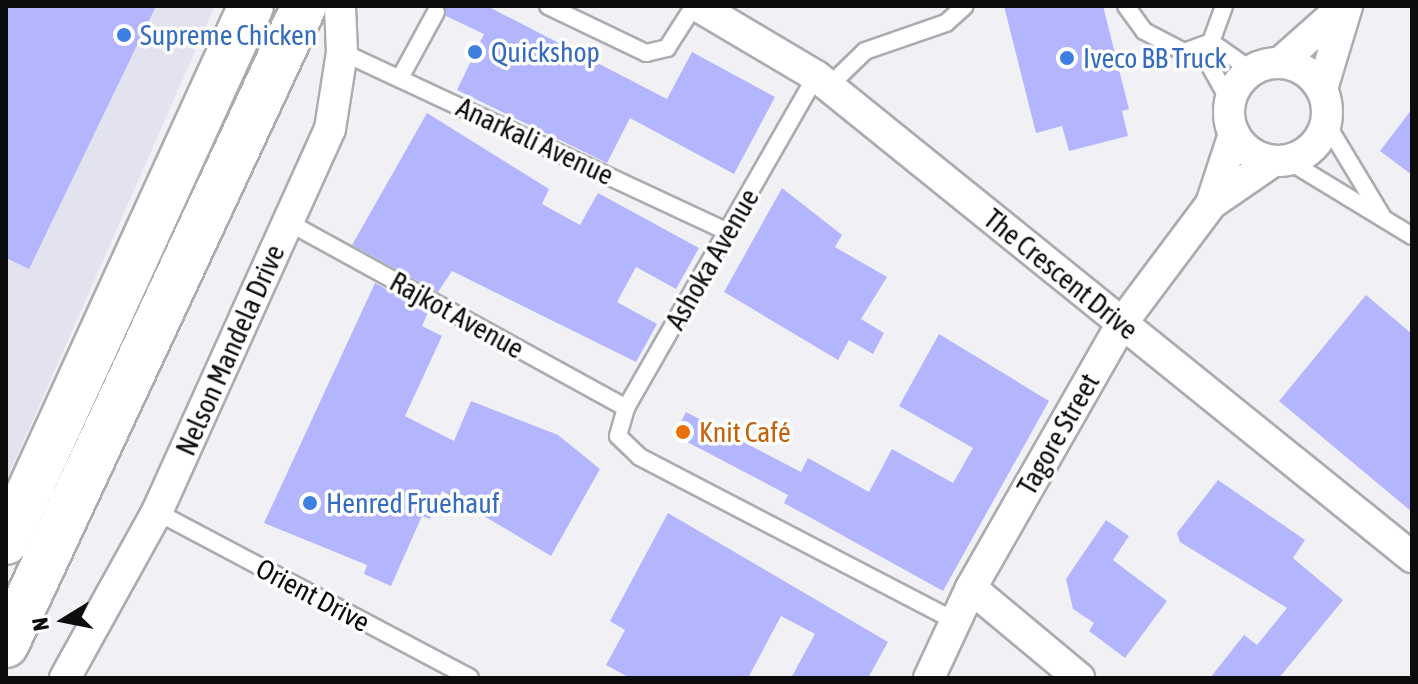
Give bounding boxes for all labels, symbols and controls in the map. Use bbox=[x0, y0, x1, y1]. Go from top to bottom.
place label: Supreme Chicken bbox=[140, 18, 317, 52]
marker: Supreme Chicken bbox=[115, 26, 133, 44]
place label: Quickshop bbox=[491, 35, 600, 69]
place label: Iveco BB Truck bbox=[1083, 41, 1227, 75]
marker: Quickshop bbox=[466, 43, 484, 61]
marker: Iveco BB Truck bbox=[1058, 49, 1076, 67]
street label: Anarkali Avenue bbox=[451, 90, 619, 192]
street label: Ashoka Avenue bbox=[658, 183, 766, 335]
street label: The Crescent Drive bbox=[977, 202, 1145, 346]
street label: Nelson Mandela Drive bbox=[168, 239, 292, 461]
street label: Rajkot Avenue bbox=[384, 264, 530, 366]
street label: Tagore Street bbox=[1010, 367, 1106, 501]
place label: Knit Café bbox=[699, 415, 791, 449]
marker: Knit Café bbox=[674, 423, 692, 441]
place label: Henred Fruehauf bbox=[326, 486, 500, 520]
marker: Henred Fruehauf bbox=[301, 494, 319, 512]
street label: Orient Drive bbox=[251, 551, 375, 639]
north arrow bbox=[24, 580, 104, 660]
text: N bbox=[26, 616, 54, 633]

